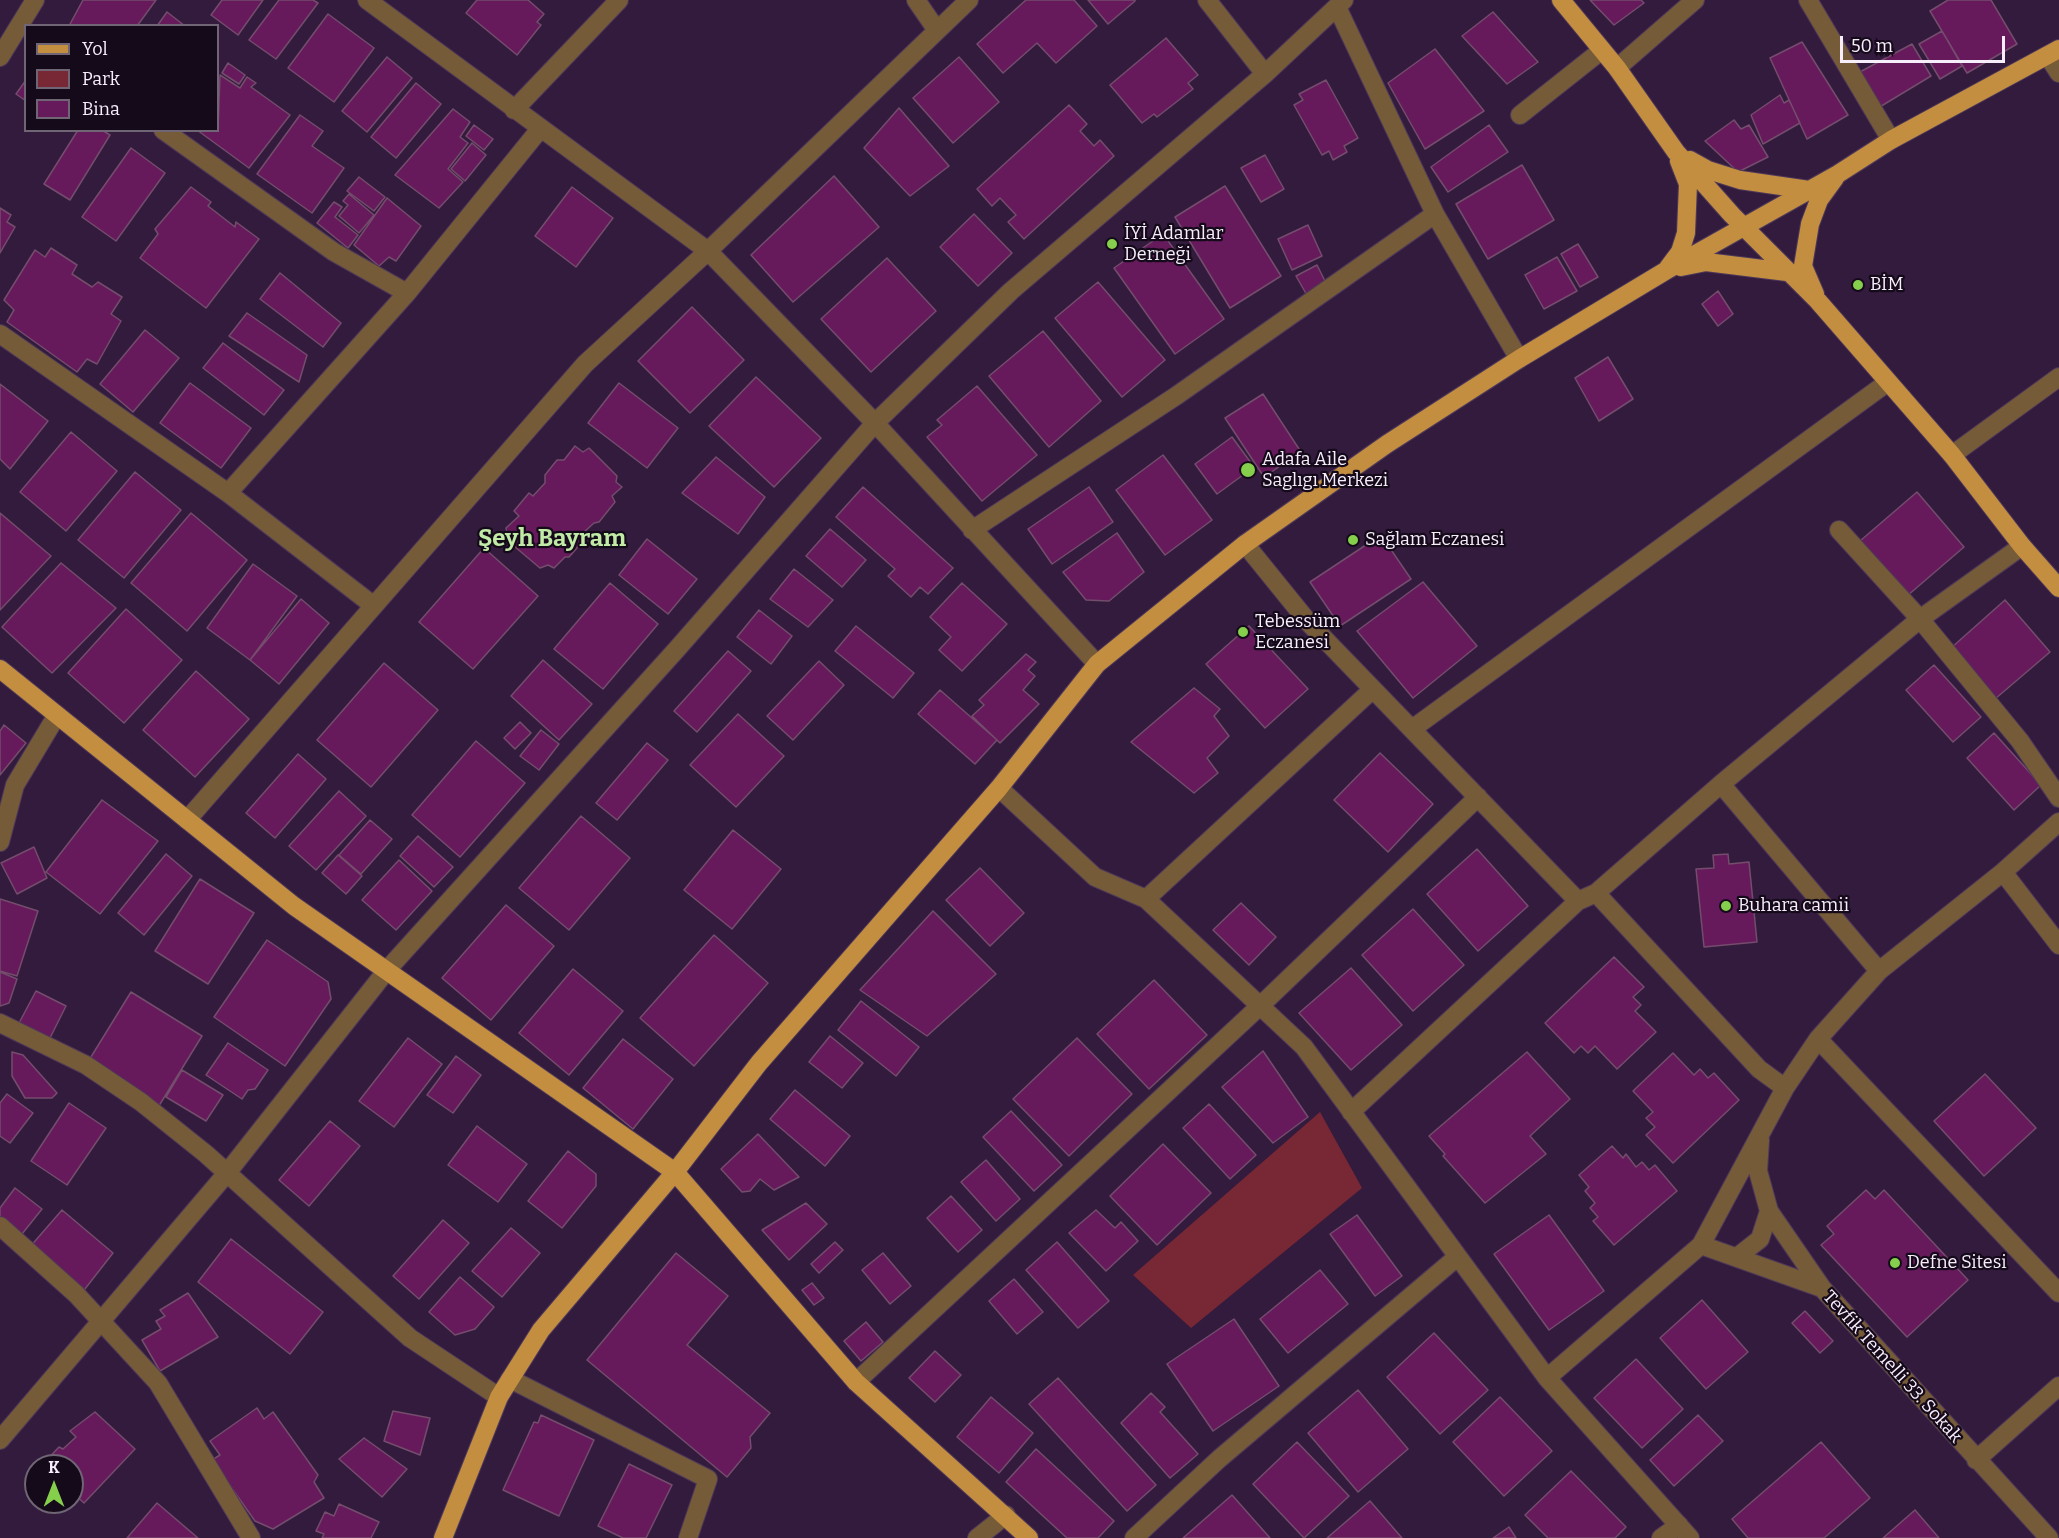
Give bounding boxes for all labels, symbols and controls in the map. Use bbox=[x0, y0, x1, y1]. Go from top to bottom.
legend bbox=[24, 24, 219, 132]
scale bar bbox=[1843, 24, 2008, 62]
text: 50 m bbox=[1851, 35, 1893, 57]
text: Yol bbox=[82, 38, 108, 60]
text: Park bbox=[82, 68, 120, 90]
text: Bina bbox=[82, 98, 120, 120]
place label: İYİ Adamlar Derneği bbox=[1124, 223, 1224, 266]
marker: İYİ Adamlar Derneği bbox=[1105, 237, 1119, 251]
place label: BİM bbox=[1870, 274, 1903, 296]
marker: BİM bbox=[1851, 278, 1865, 292]
place label: Adafa Aile Saglıgı Merkezi bbox=[1262, 449, 1388, 492]
marker: Adafa Aile Saglıgı Merkezi bbox=[1239, 461, 1257, 479]
district label: Şeyh Bayram bbox=[478, 525, 626, 553]
place label: Sağlam Eczanesi bbox=[1365, 529, 1504, 551]
marker: Sağlam Eczanesi bbox=[1346, 533, 1360, 547]
place label: Tebessüm Eczanesi bbox=[1255, 611, 1340, 654]
marker: Tebessüm Eczanesi bbox=[1236, 625, 1250, 639]
place label: Buhara camii bbox=[1738, 895, 1849, 917]
marker: Buhara camii bbox=[1719, 899, 1733, 913]
place label: Defne Sitesi bbox=[1907, 1252, 2007, 1274]
marker: Defne Sitesi bbox=[1888, 1256, 1902, 1270]
street label: Tevfik Temelli 33. Sokak bbox=[1818, 1286, 1966, 1448]
north arrow bbox=[24, 1454, 84, 1514]
text: K bbox=[48, 1458, 60, 1477]

